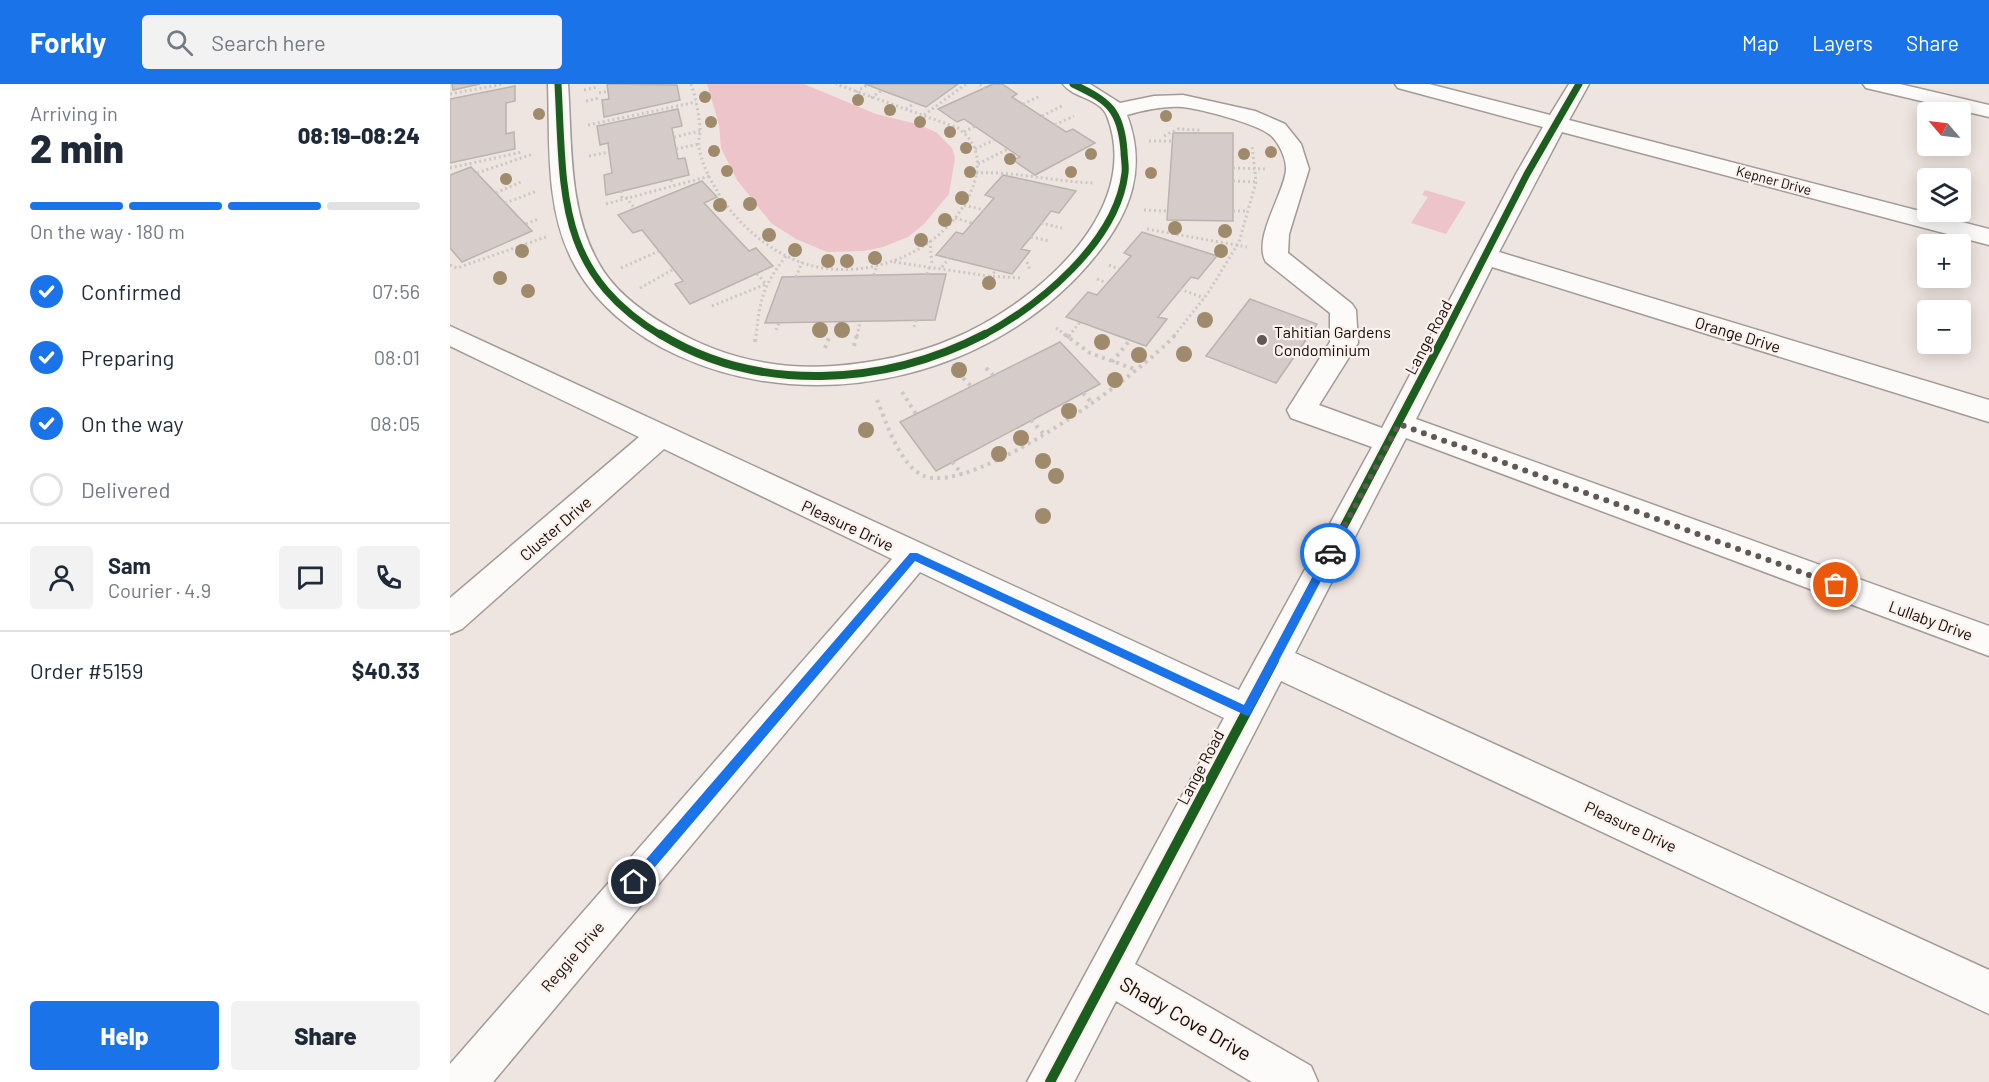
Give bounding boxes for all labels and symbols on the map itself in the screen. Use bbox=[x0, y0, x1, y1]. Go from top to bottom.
north arrow bbox=[1917, 102, 1971, 156]
street label: Kepner Drive bbox=[1734, 162, 1814, 198]
street label: Lange Road bbox=[1400, 297, 1456, 377]
street label: Orange Drive bbox=[1693, 312, 1783, 356]
place label: Tahitian Gardens Condominium bbox=[1274, 322, 1391, 359]
marker: Tahitian Gardens Condominium bbox=[1255, 333, 1269, 347]
street label: Cluster Drive bbox=[515, 492, 595, 564]
street label: Pleasure Drive bbox=[799, 495, 897, 555]
courier bbox=[1300, 523, 1360, 583]
pin bbox=[1810, 559, 1861, 610]
street label: Lullaby Drive bbox=[1886, 596, 1976, 644]
street label: Lange Road bbox=[1172, 727, 1228, 807]
street label: Pleasure Drive bbox=[1582, 796, 1680, 856]
pin bbox=[608, 856, 659, 907]
street label: Reggie Drive bbox=[536, 917, 608, 995]
street label: Shady Cove Drive bbox=[1116, 971, 1256, 1065]

